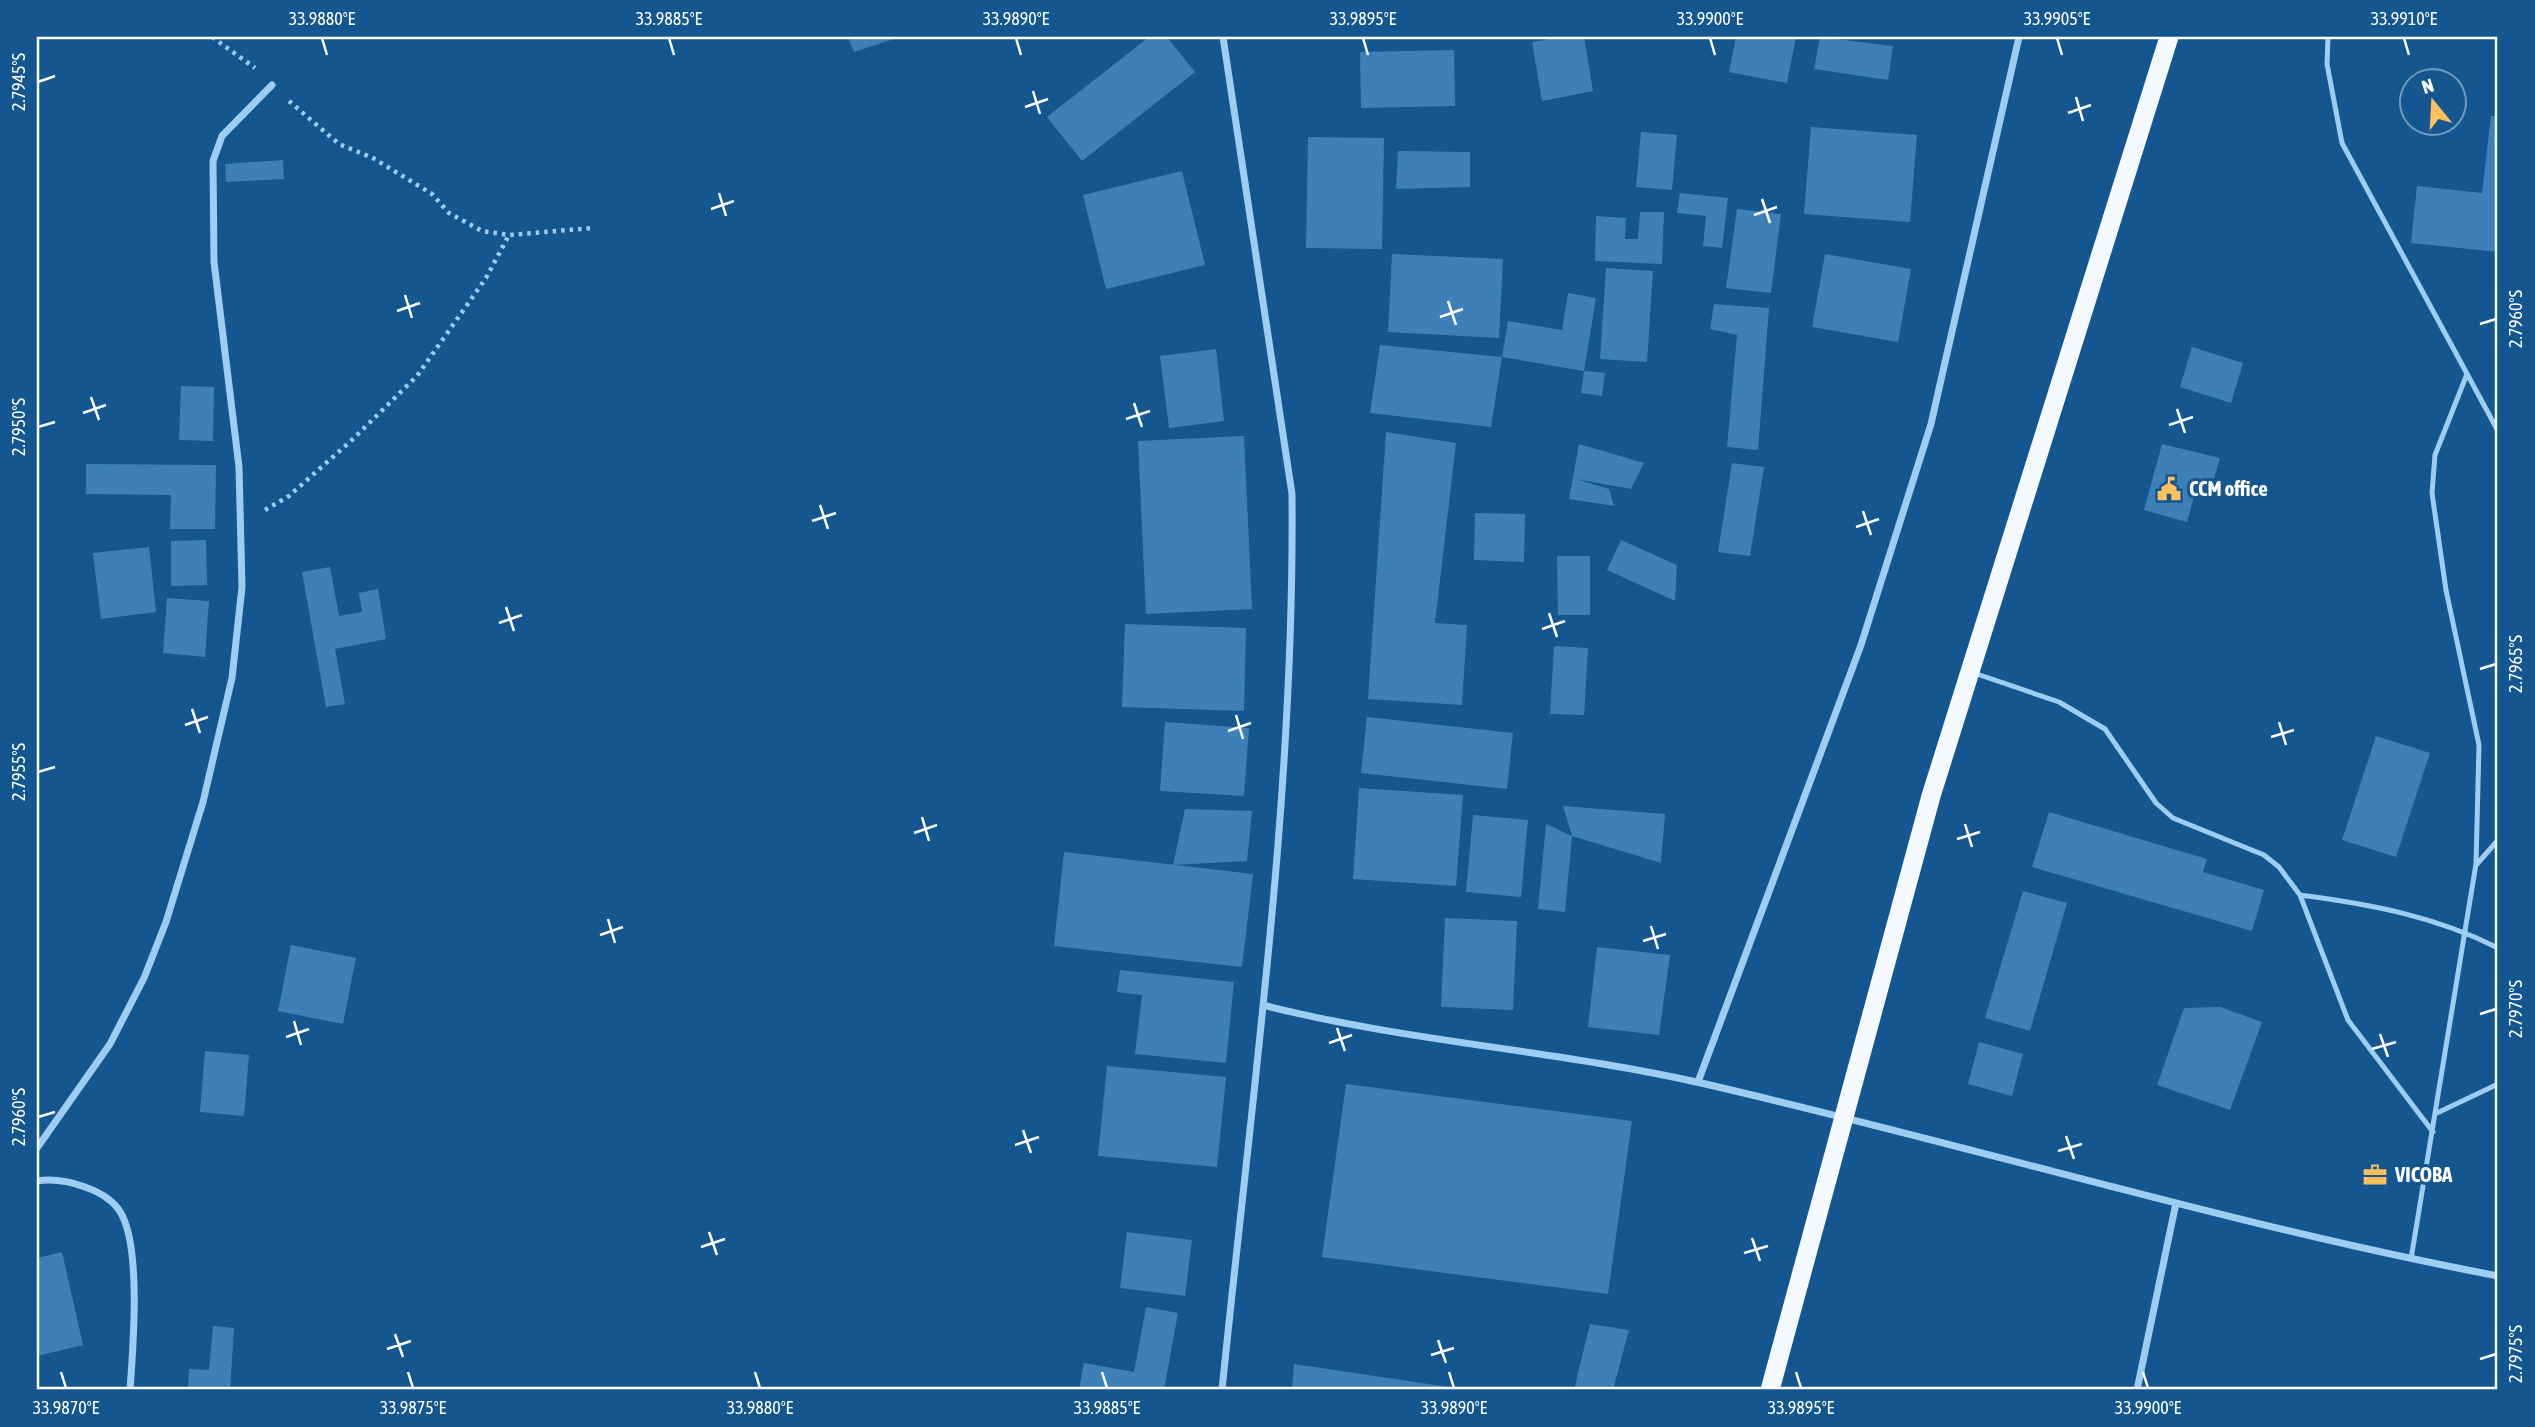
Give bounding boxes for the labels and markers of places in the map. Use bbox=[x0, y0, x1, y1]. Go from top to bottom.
public building icon: CCM office bbox=[2155, 475, 2183, 503]
place label: CCM office bbox=[2189, 476, 2268, 500]
office icon: VICOBA bbox=[2361, 1161, 2389, 1189]
place label: VICOBA bbox=[2394, 1162, 2453, 1186]

